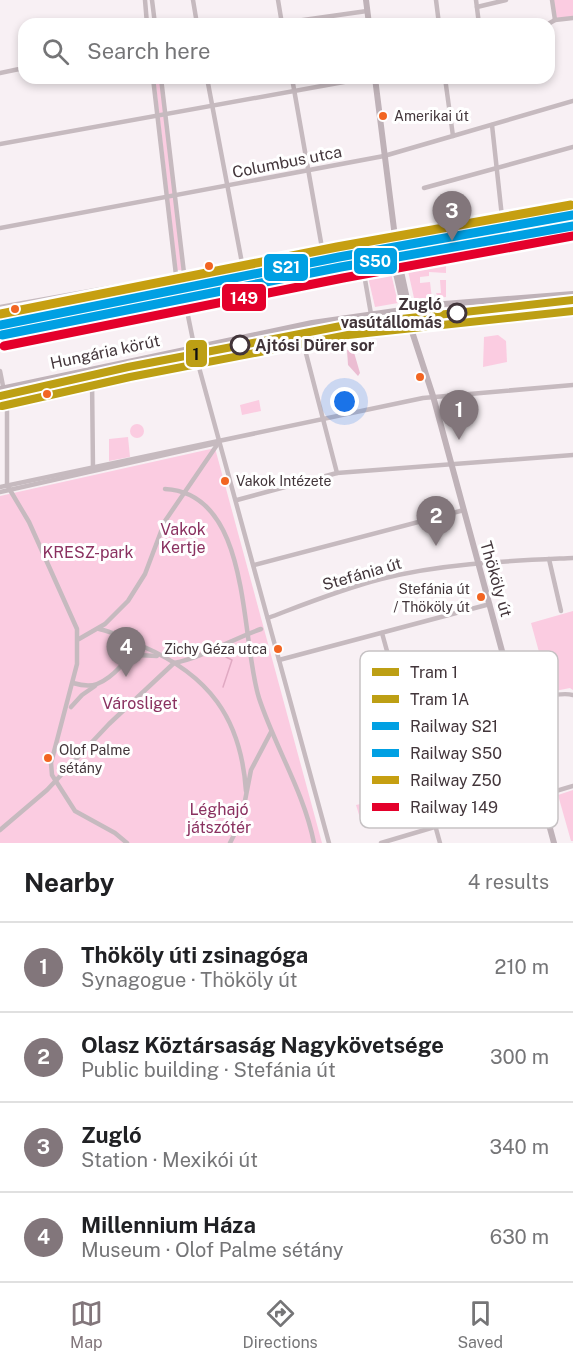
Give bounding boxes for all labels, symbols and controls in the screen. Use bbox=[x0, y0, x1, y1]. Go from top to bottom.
search box bbox=[18, 18, 555, 84]
icon: search bbox=[39, 35, 72, 68]
text: Search here bbox=[87, 38, 211, 64]
place label: Amerikai út bbox=[394, 108, 469, 124]
marker: Amerikai út bbox=[377, 110, 389, 122]
street label: Columbus utca bbox=[231, 142, 343, 182]
pin: 3 bbox=[432, 192, 472, 241]
line badge: S50 bbox=[353, 247, 398, 275]
text: S50 bbox=[359, 252, 391, 271]
line badge: S21 bbox=[263, 253, 309, 282]
text: S21 bbox=[272, 258, 300, 277]
unlabelled marker bbox=[203, 260, 215, 272]
line badge: 149 bbox=[221, 283, 267, 312]
text: 149 bbox=[230, 289, 258, 308]
place label: Zugló vasútállomás bbox=[341, 295, 442, 332]
unlabelled marker bbox=[9, 303, 21, 315]
marker: Zugló vasútállomás bbox=[447, 303, 467, 323]
street label: Hungária körút bbox=[48, 331, 162, 373]
marker: Ajtósi Dürer sor bbox=[230, 335, 250, 355]
place label: Ajtósi Dürer sor bbox=[255, 336, 375, 355]
line badge: 1 bbox=[185, 339, 208, 368]
text: 1 bbox=[193, 345, 199, 364]
unlabelled marker bbox=[414, 371, 426, 383]
your location bbox=[330, 387, 359, 416]
unlabelled marker bbox=[41, 388, 53, 400]
pin: 1 bbox=[440, 390, 478, 440]
place label: Vakok Intézete bbox=[236, 473, 332, 489]
marker: Vakok Intézete bbox=[219, 475, 231, 487]
pin: 2 bbox=[416, 496, 456, 546]
park label: Vakok Kertje bbox=[160, 520, 206, 557]
street label: Thököly út bbox=[476, 539, 516, 619]
park label: KRESZ-park bbox=[42, 543, 134, 562]
street label: Stefánia út bbox=[320, 554, 404, 594]
place label: Stefánia út / Thököly út bbox=[394, 581, 470, 615]
marker: Stefánia út / Thököly út bbox=[475, 591, 487, 603]
pin: 4 bbox=[106, 628, 146, 677]
place label: Zichy Géza utca bbox=[164, 641, 267, 657]
marker: Zichy Géza utca bbox=[272, 643, 284, 655]
legend bbox=[360, 651, 558, 828]
text: Tram 1 bbox=[410, 663, 458, 682]
text: Tram 1A bbox=[410, 690, 469, 709]
park label: Városliget bbox=[102, 694, 178, 713]
text: Railway S21 bbox=[410, 717, 498, 736]
place label: Olof Palme sétány bbox=[59, 742, 130, 776]
text: Railway S50 bbox=[410, 744, 502, 763]
marker: Olof Palme sétány bbox=[42, 752, 54, 764]
text: Railway Z50 bbox=[410, 771, 502, 790]
text: Railway 149 bbox=[410, 798, 498, 817]
park label: Léghajó játszótér bbox=[186, 800, 251, 837]
text: Nearby bbox=[24, 867, 114, 898]
text: 4 results bbox=[468, 870, 549, 894]
text: Thököly úti zsinagóga bbox=[81, 942, 308, 968]
text: 1 bbox=[39, 955, 48, 979]
text: 210 m bbox=[495, 955, 549, 979]
text: Synagogue · Thököly út bbox=[81, 968, 298, 992]
text: Olasz Köztársaság Nagykövetsége bbox=[81, 1032, 444, 1058]
text: 2 bbox=[37, 1045, 50, 1069]
text: 300 m bbox=[490, 1045, 549, 1069]
text: Public building · Stefánia út bbox=[81, 1058, 336, 1082]
text: Zugló bbox=[81, 1122, 142, 1148]
text: 3 bbox=[37, 1135, 50, 1159]
text: 340 m bbox=[489, 1135, 549, 1159]
text: Station · Mexikói út bbox=[81, 1148, 258, 1172]
text: Millennium Háza bbox=[81, 1212, 256, 1238]
text: 4 bbox=[37, 1225, 50, 1249]
text: 630 m bbox=[490, 1225, 549, 1249]
text: Museum · Olof Palme sétány bbox=[81, 1238, 343, 1262]
tab: Map bbox=[70, 1297, 103, 1352]
tab: Directions bbox=[243, 1297, 318, 1352]
tab: Saved bbox=[457, 1297, 503, 1352]

